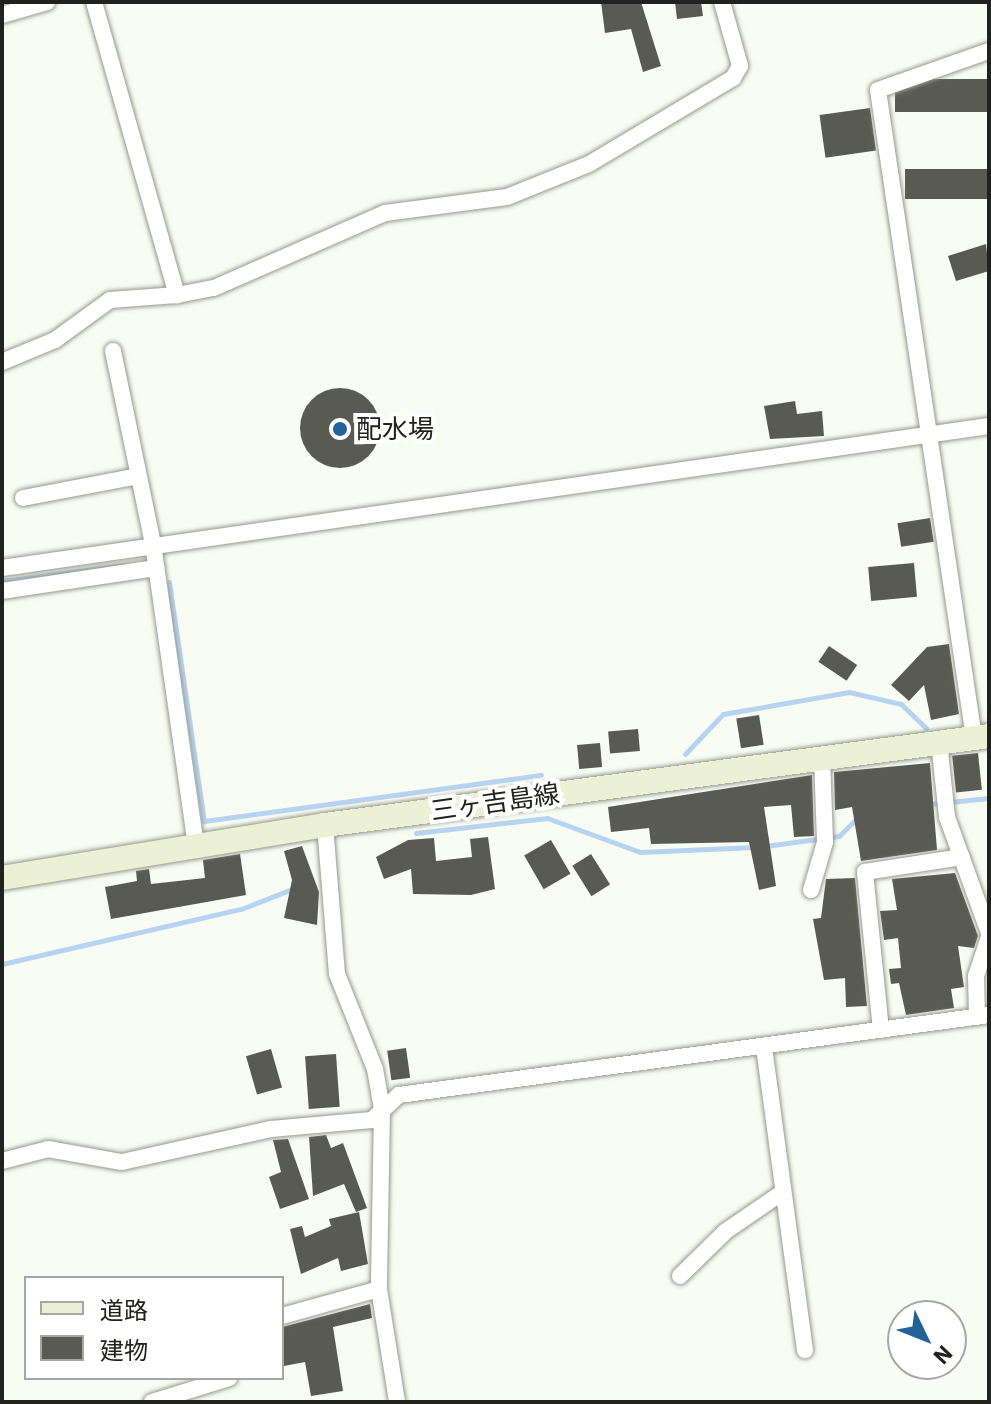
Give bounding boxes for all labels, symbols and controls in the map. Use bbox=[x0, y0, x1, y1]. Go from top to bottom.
place label: 配水場 bbox=[356, 413, 434, 445]
marker: 配水場 bbox=[331, 420, 349, 438]
street label: 三ヶ吉島線 bbox=[428, 778, 562, 826]
legend bbox=[24, 1276, 284, 1380]
text: 道路 bbox=[100, 1294, 148, 1326]
north arrow bbox=[887, 1300, 967, 1380]
text: 建物 bbox=[100, 1334, 148, 1366]
text: N bbox=[927, 1340, 959, 1371]

